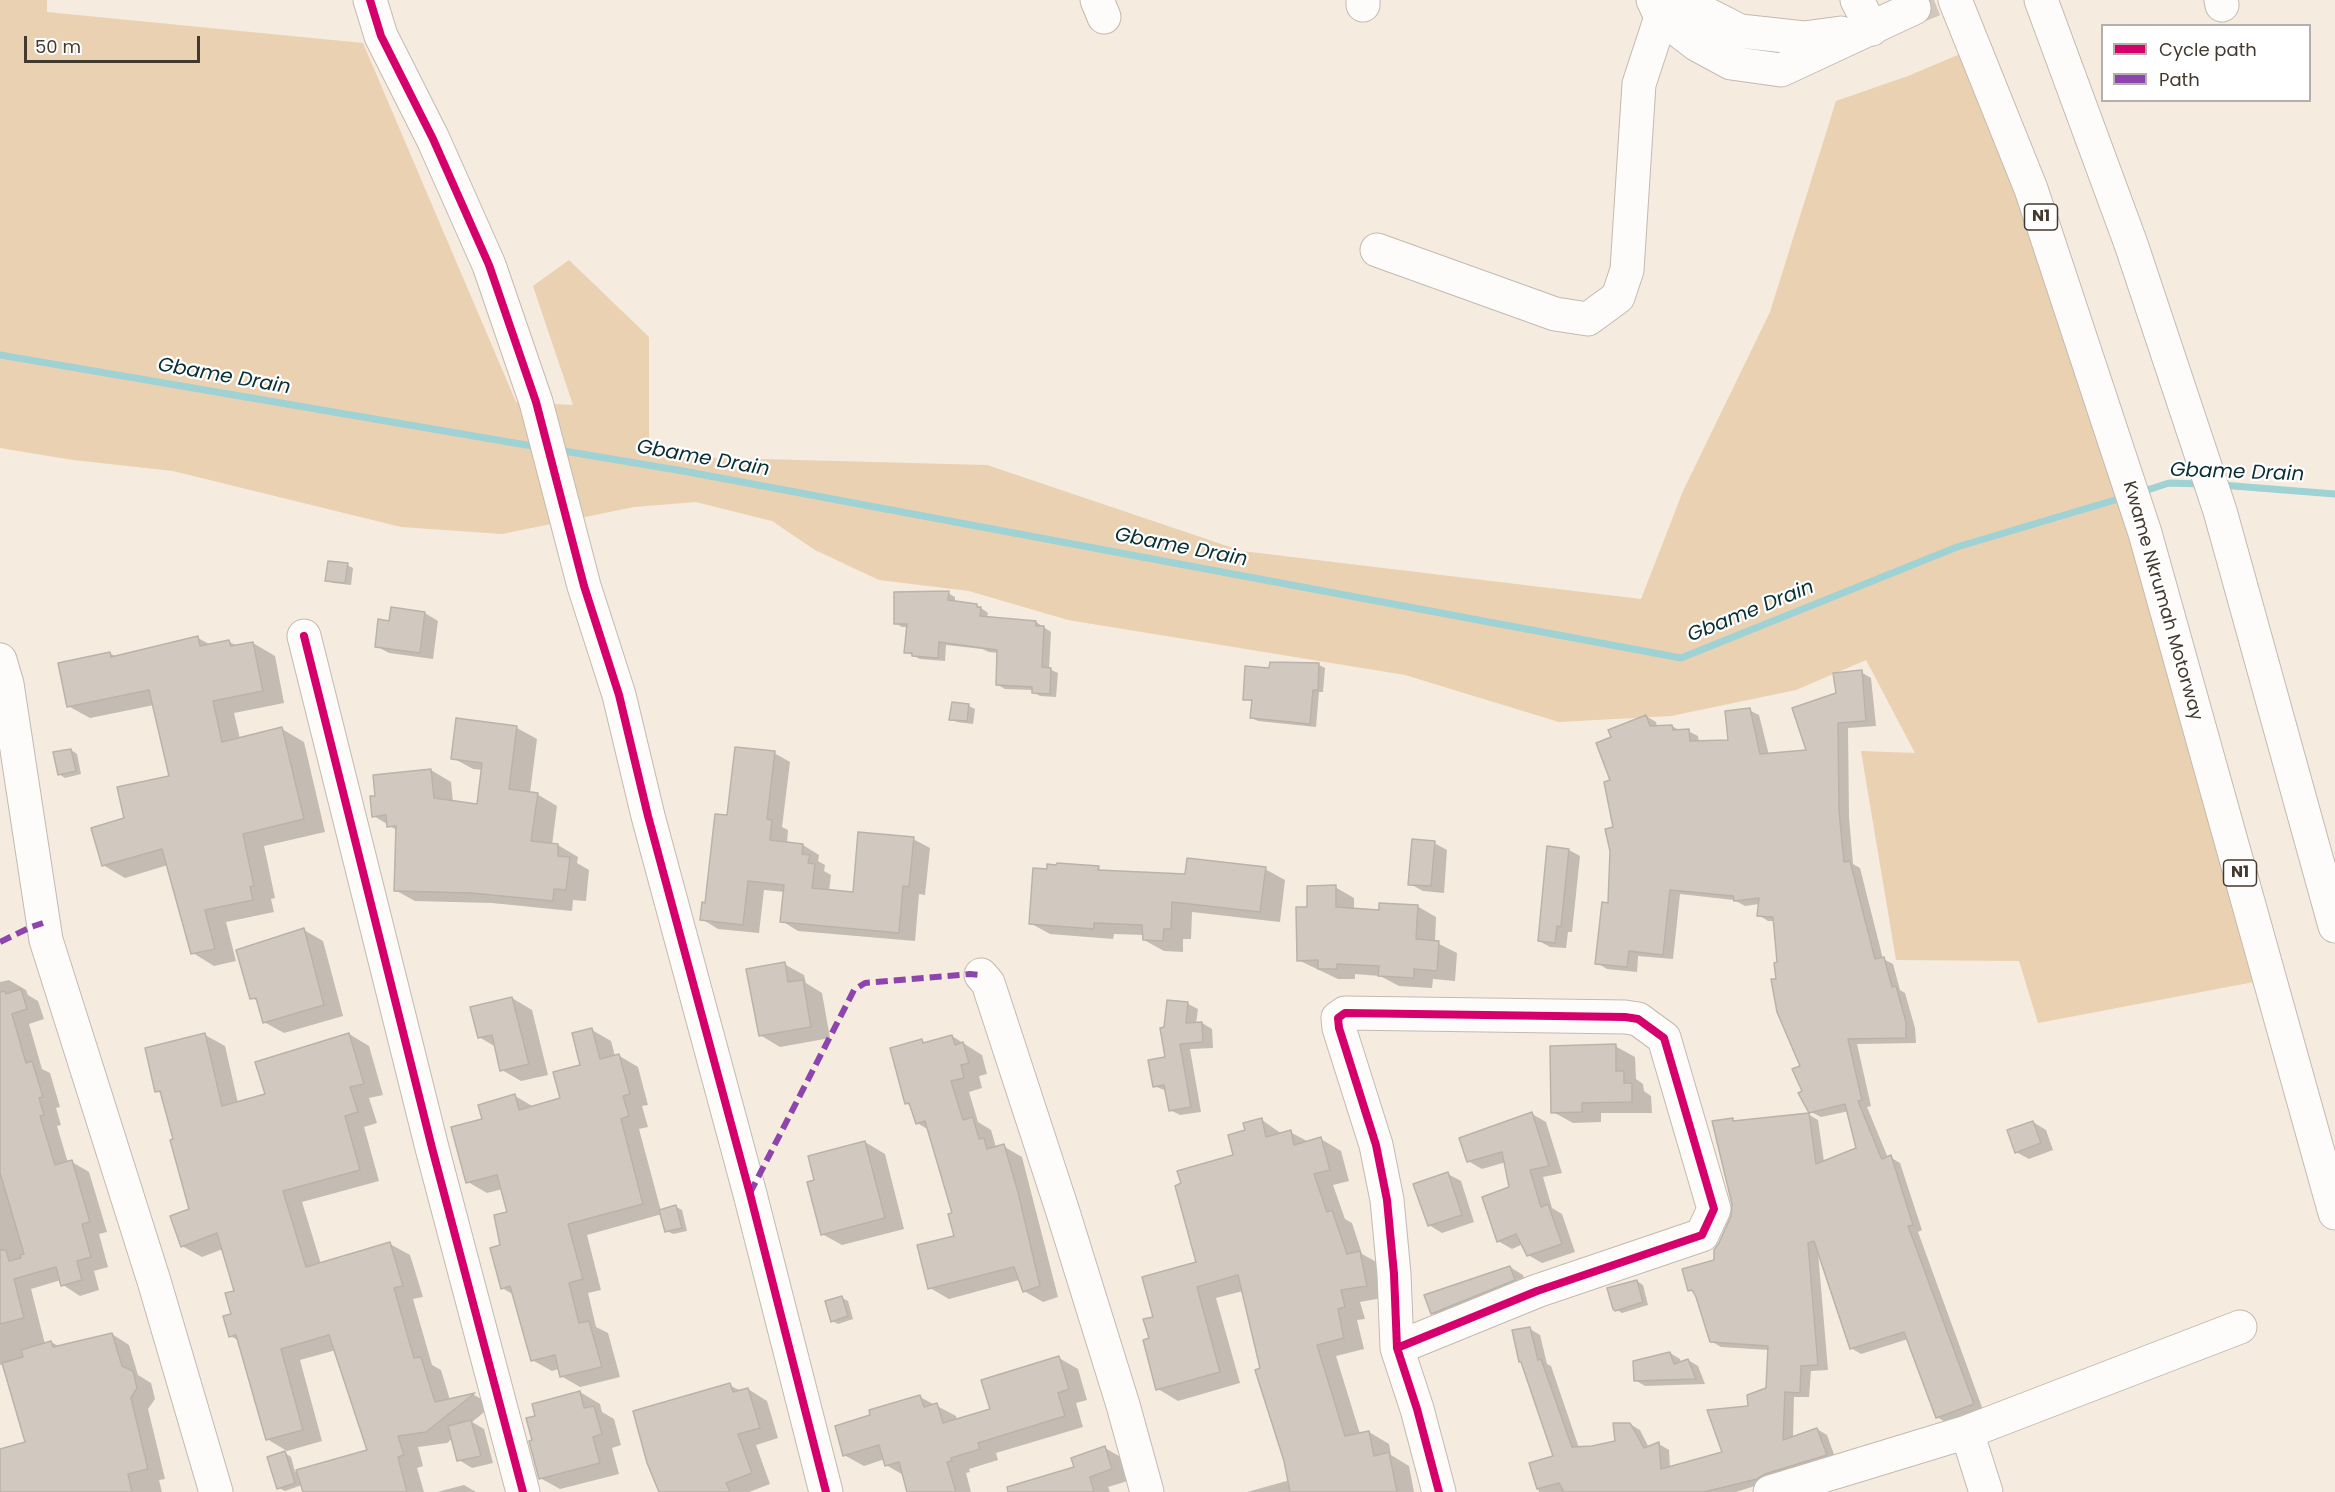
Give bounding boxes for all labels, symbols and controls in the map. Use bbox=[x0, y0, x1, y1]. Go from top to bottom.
scale bar bbox=[27, 24, 202, 62]
legend bbox=[2101, 24, 2311, 102]
text: 50 m bbox=[35, 34, 81, 59]
text: Cycle path bbox=[2159, 37, 2257, 62]
text: Path bbox=[2159, 67, 2200, 92]
road number: N1 bbox=[2024, 204, 2058, 230]
water label: Gbame Drain bbox=[156, 354, 292, 400]
water label: Gbame Drain bbox=[635, 436, 771, 482]
water label: Gbame Drain bbox=[2169, 459, 2305, 487]
street label: Kwame Nkrumah Motorway bbox=[2117, 479, 2207, 723]
water label: Gbame Drain bbox=[1113, 523, 1249, 573]
water label: Gbame Drain bbox=[1684, 576, 1818, 648]
road number: N1 bbox=[2224, 860, 2256, 886]

